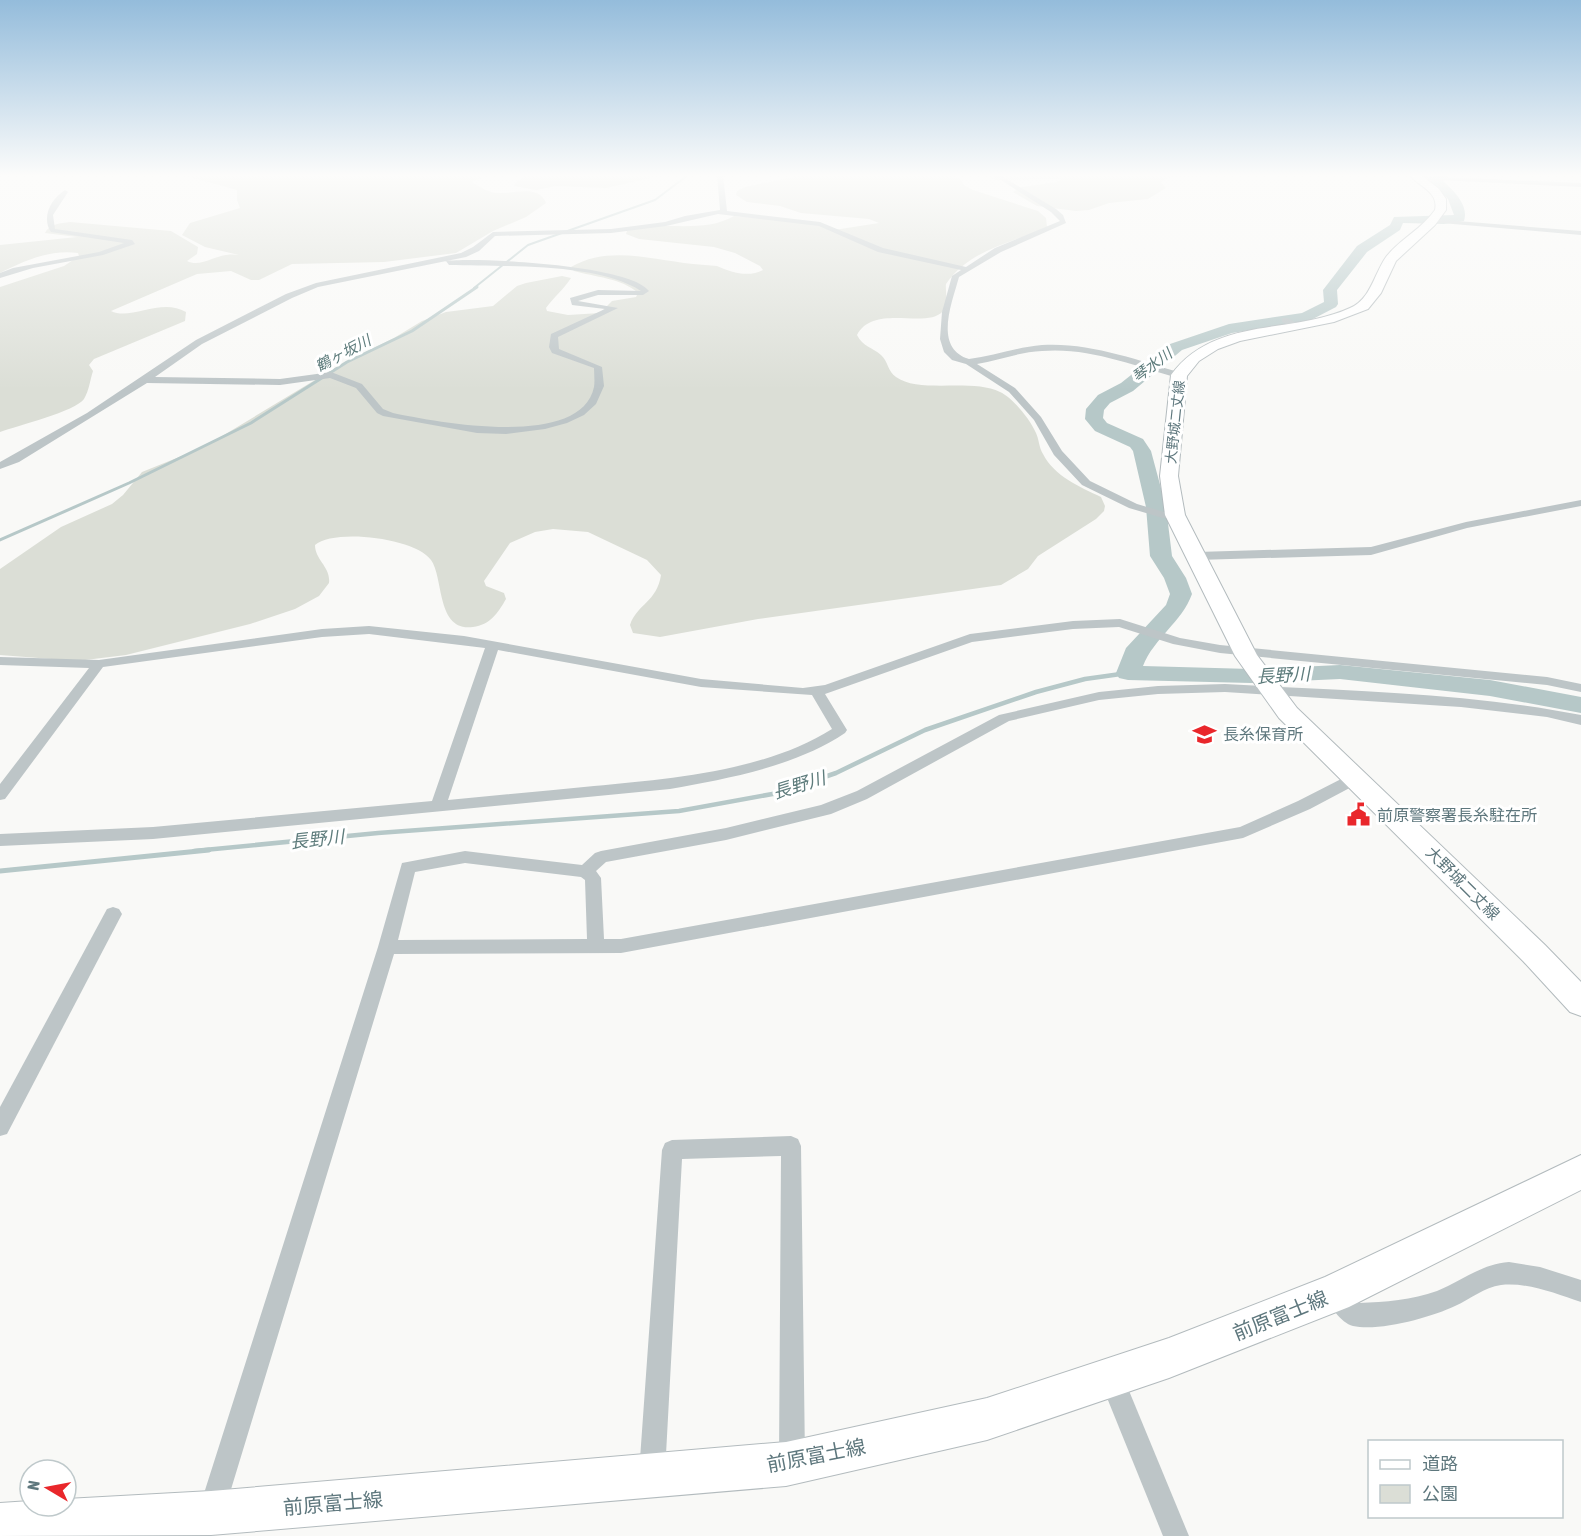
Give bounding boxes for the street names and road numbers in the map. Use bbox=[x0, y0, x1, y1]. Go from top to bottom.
street label: 大野城二丈線 bbox=[1163, 379, 1187, 465]
street label: 大野城二丈線 bbox=[1423, 843, 1503, 923]
street label: 前原富士線 bbox=[1229, 1286, 1331, 1344]
street label: 前原富士線 bbox=[765, 1434, 867, 1476]
street label: 前原富士線 bbox=[282, 1487, 384, 1519]

